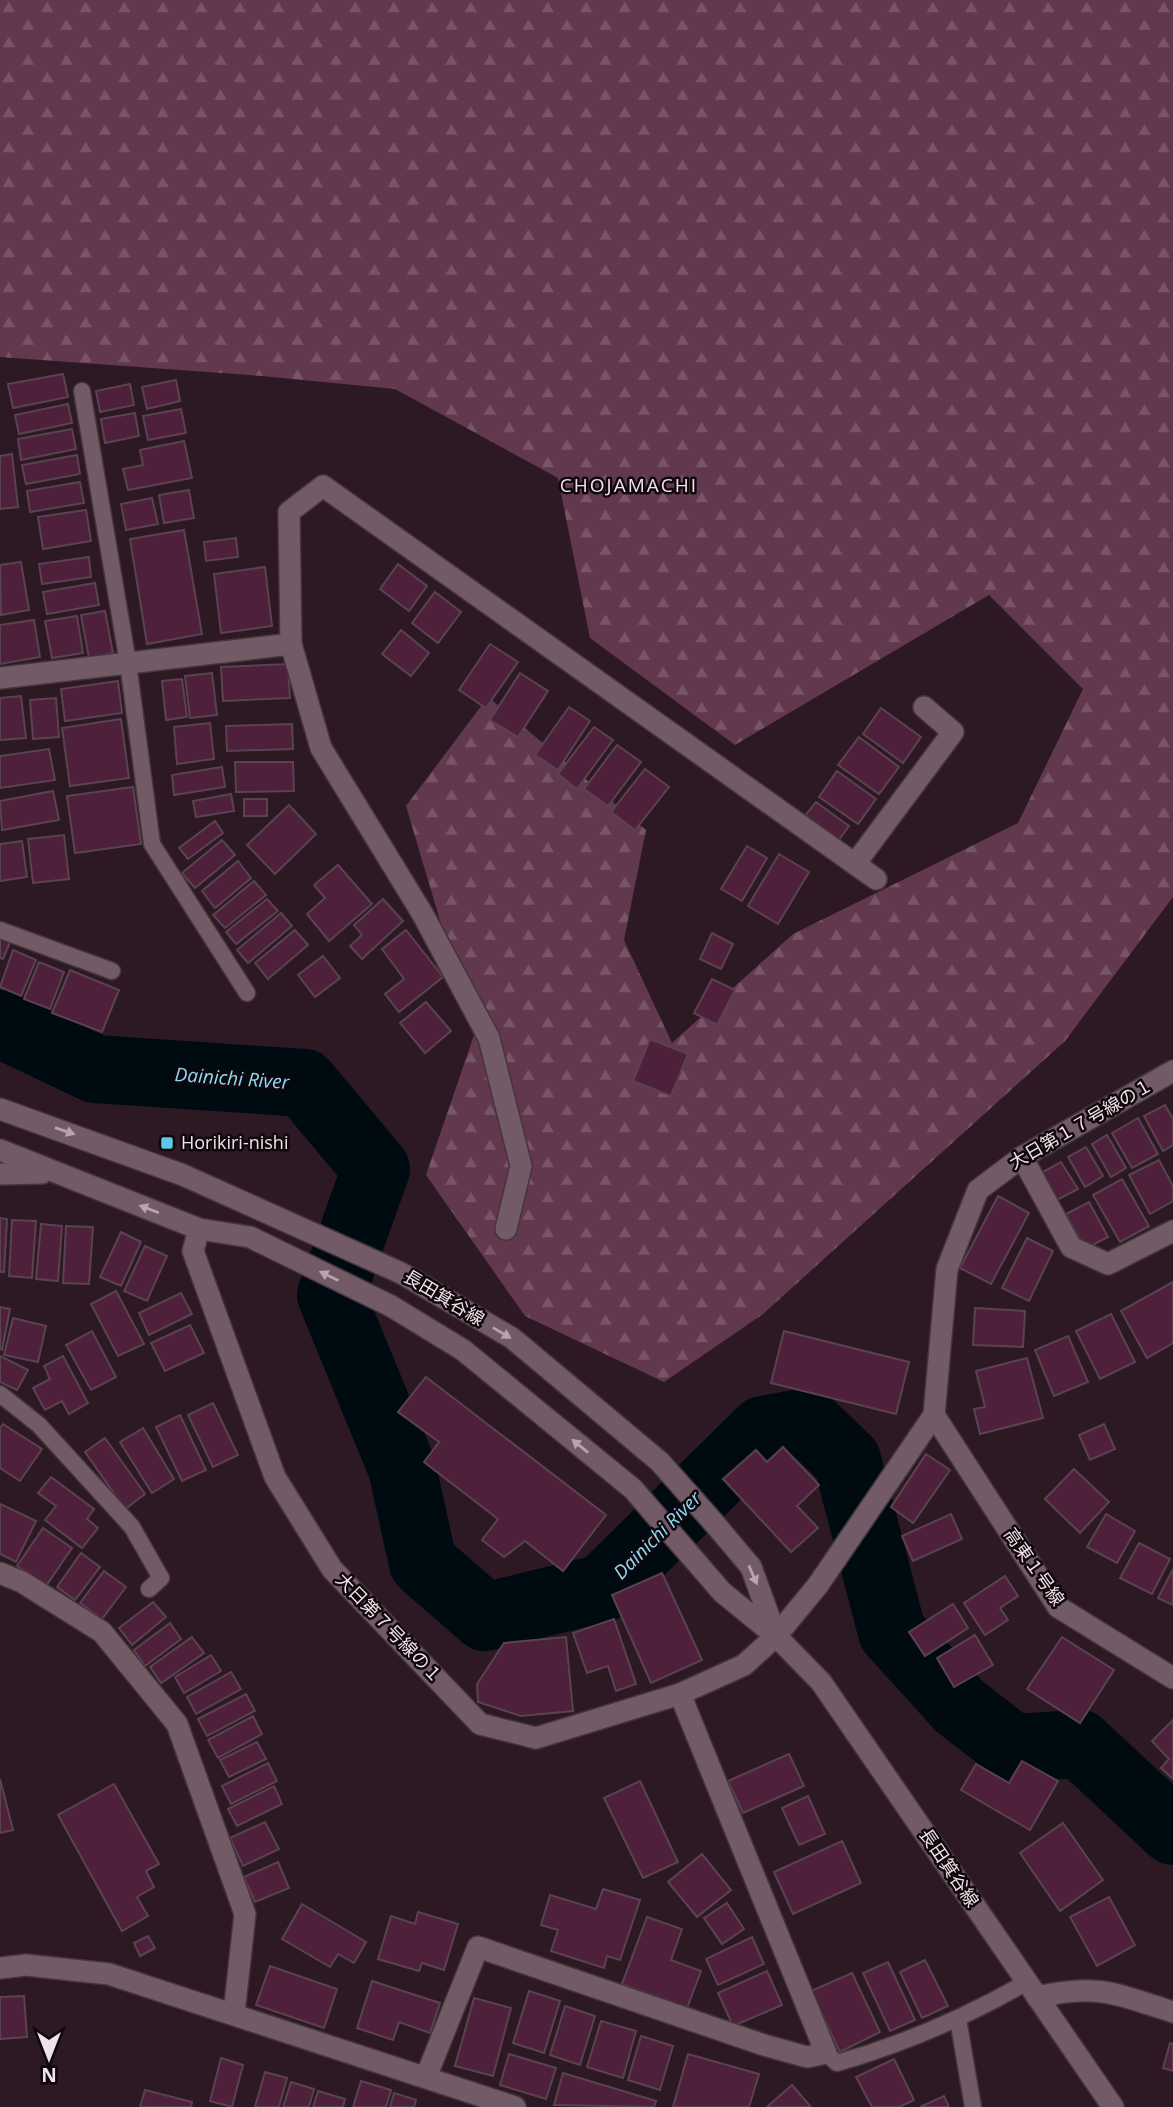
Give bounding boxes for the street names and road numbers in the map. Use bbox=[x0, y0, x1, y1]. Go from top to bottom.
street label: 大日第１７号線の１ bbox=[1004, 1072, 1157, 1174]
street label: 長田箕谷線 bbox=[400, 1264, 489, 1331]
street label: 高東１号線 bbox=[999, 1523, 1070, 1610]
street label: 大日第７号線の１ bbox=[331, 1567, 448, 1687]
street label: 長田箕谷線 bbox=[915, 1823, 985, 1911]

